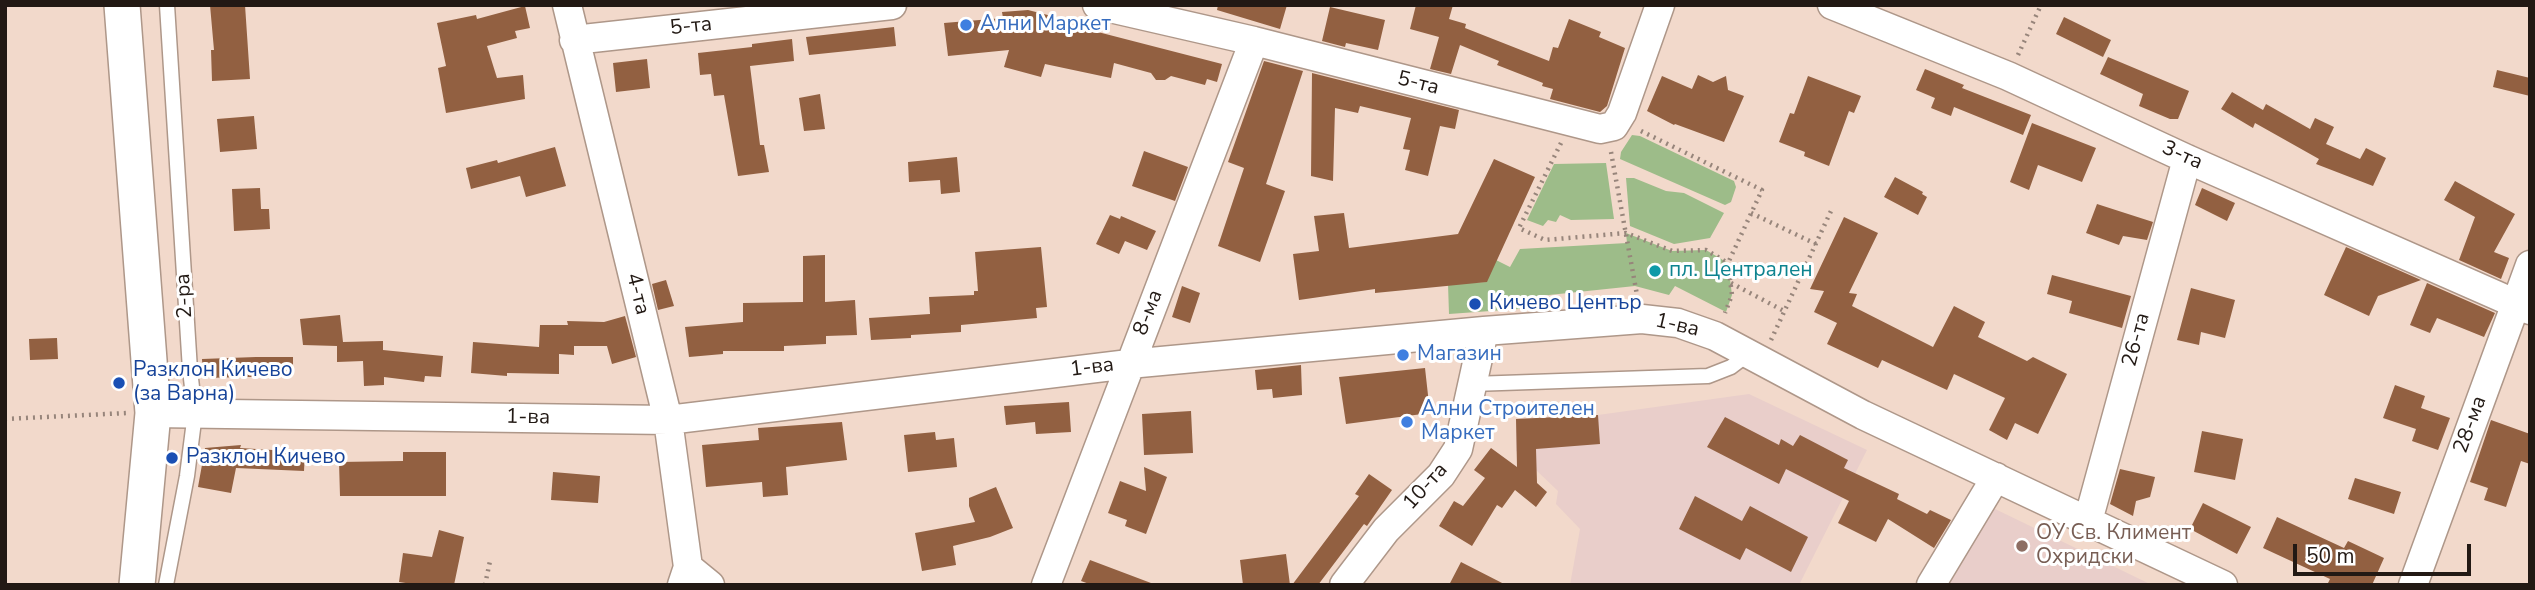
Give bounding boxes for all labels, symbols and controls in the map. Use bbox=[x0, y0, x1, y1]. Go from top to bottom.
street label: 5-та bbox=[669, 12, 713, 42]
place label: Ални Маркет bbox=[980, 12, 1111, 38]
marker: Ални Маркет bbox=[958, 17, 974, 33]
street label: 5-та bbox=[1395, 67, 1441, 101]
street label: 3-та bbox=[2158, 136, 2206, 176]
place label: пл. Централен bbox=[1669, 258, 1813, 284]
marker: пл. Централен bbox=[1647, 263, 1663, 279]
street label: 4-та bbox=[620, 271, 654, 317]
street label: 2-ра bbox=[171, 273, 199, 319]
street label: 8-ма bbox=[1129, 287, 1169, 339]
place label: Кичево Център bbox=[1489, 291, 1642, 317]
marker: Кичево Център bbox=[1467, 296, 1483, 312]
street label: 1-ва bbox=[1653, 309, 1701, 343]
street label: 26-та bbox=[2118, 310, 2156, 370]
place label: Магазин bbox=[1417, 342, 1502, 368]
marker: Магазин bbox=[1395, 347, 1411, 363]
street label: 1-ва bbox=[1068, 353, 1116, 383]
place label: Разклон Кичево (за Варна) bbox=[133, 358, 293, 408]
marker: Разклон Кичево (за Варна) bbox=[111, 375, 127, 391]
street label: 28-ма bbox=[2449, 393, 2493, 457]
place label: Ални Строителен Маркет bbox=[1421, 397, 1595, 447]
street label: 1-ва bbox=[506, 405, 550, 431]
marker: Ални Строителен Маркет bbox=[1399, 414, 1415, 430]
place label: Разклон Кичево bbox=[186, 445, 346, 471]
marker: Разклон Кичево bbox=[164, 450, 180, 466]
street label: 10-та bbox=[1398, 458, 1454, 516]
place label: ОУ Св. Климент Охридски bbox=[2036, 521, 2191, 571]
scale bar bbox=[2297, 530, 2476, 574]
marker: ОУ Св. Климент Охридски bbox=[2014, 538, 2030, 554]
text: 50 m bbox=[2306, 542, 2355, 570]

